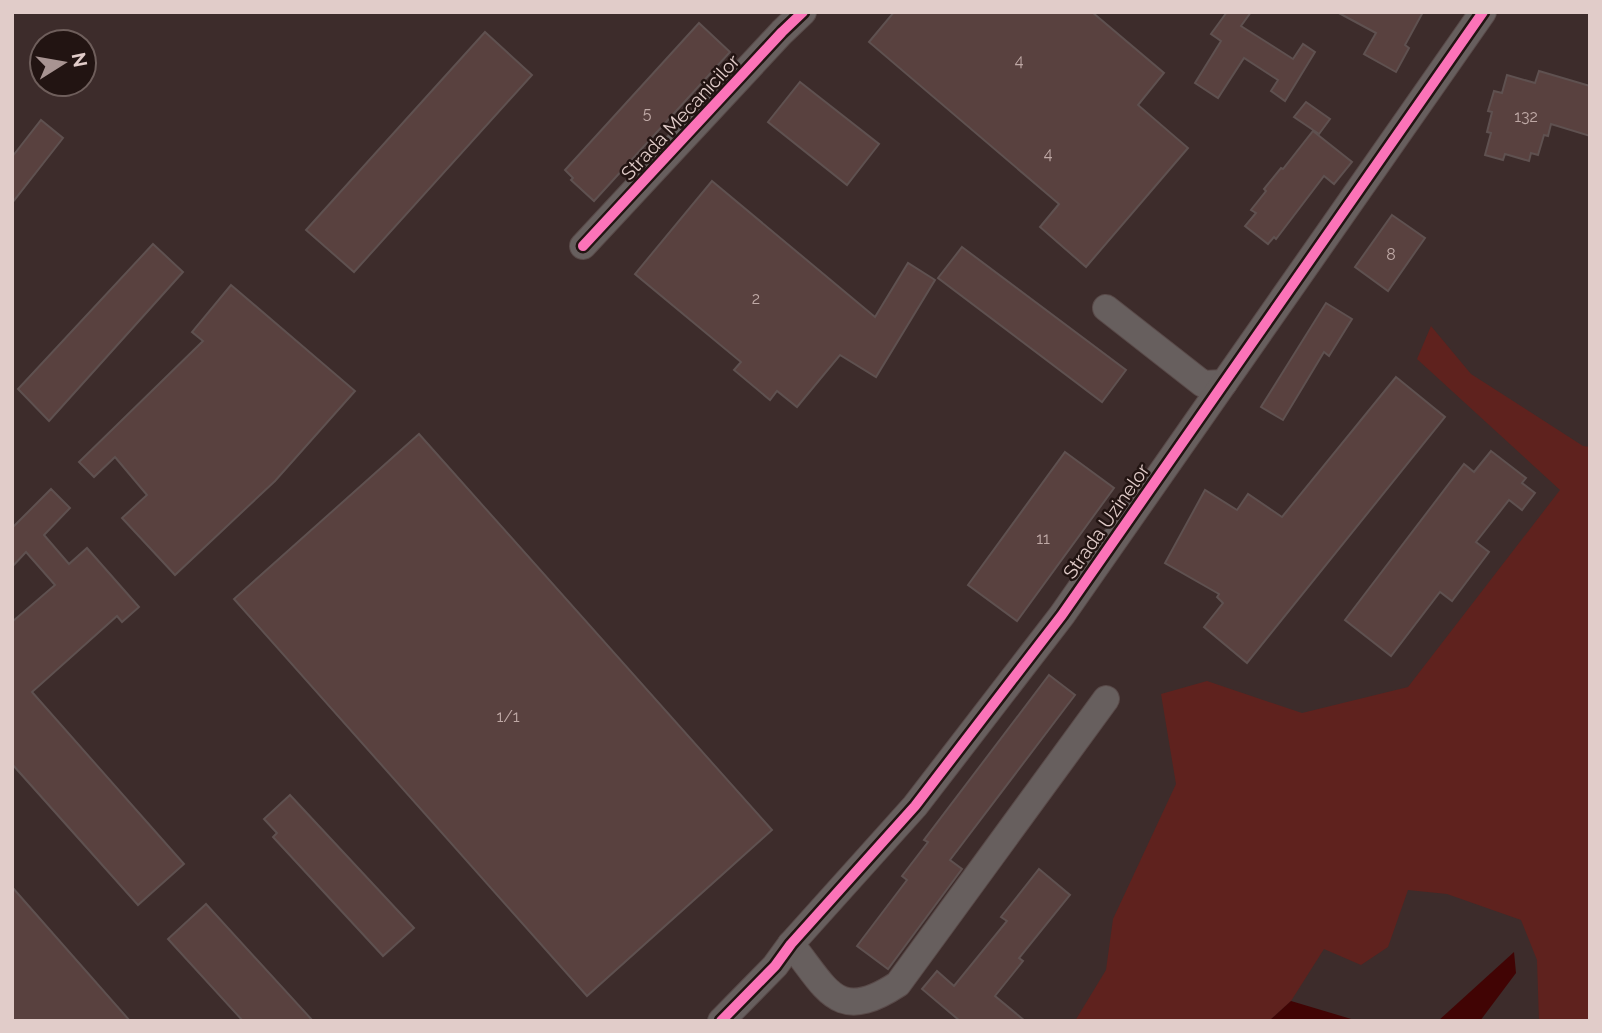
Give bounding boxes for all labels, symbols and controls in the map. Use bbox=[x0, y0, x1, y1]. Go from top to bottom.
north arrow bbox=[28, 28, 98, 98]
street label: Strada Mecanicilor bbox=[616, 50, 744, 184]
text: N bbox=[68, 51, 92, 69]
house number: 4 bbox=[1015, 51, 1024, 70]
house number: 5 bbox=[643, 104, 652, 123]
house number: 132 bbox=[1514, 107, 1538, 126]
house number: 4 bbox=[1044, 144, 1053, 163]
house number: 8 bbox=[1386, 245, 1396, 264]
house number: 2 bbox=[752, 289, 760, 308]
street label: Strada Uzinelor bbox=[1058, 459, 1154, 583]
house number: 11 bbox=[1036, 529, 1050, 548]
house number: 1/1 bbox=[496, 707, 520, 726]

